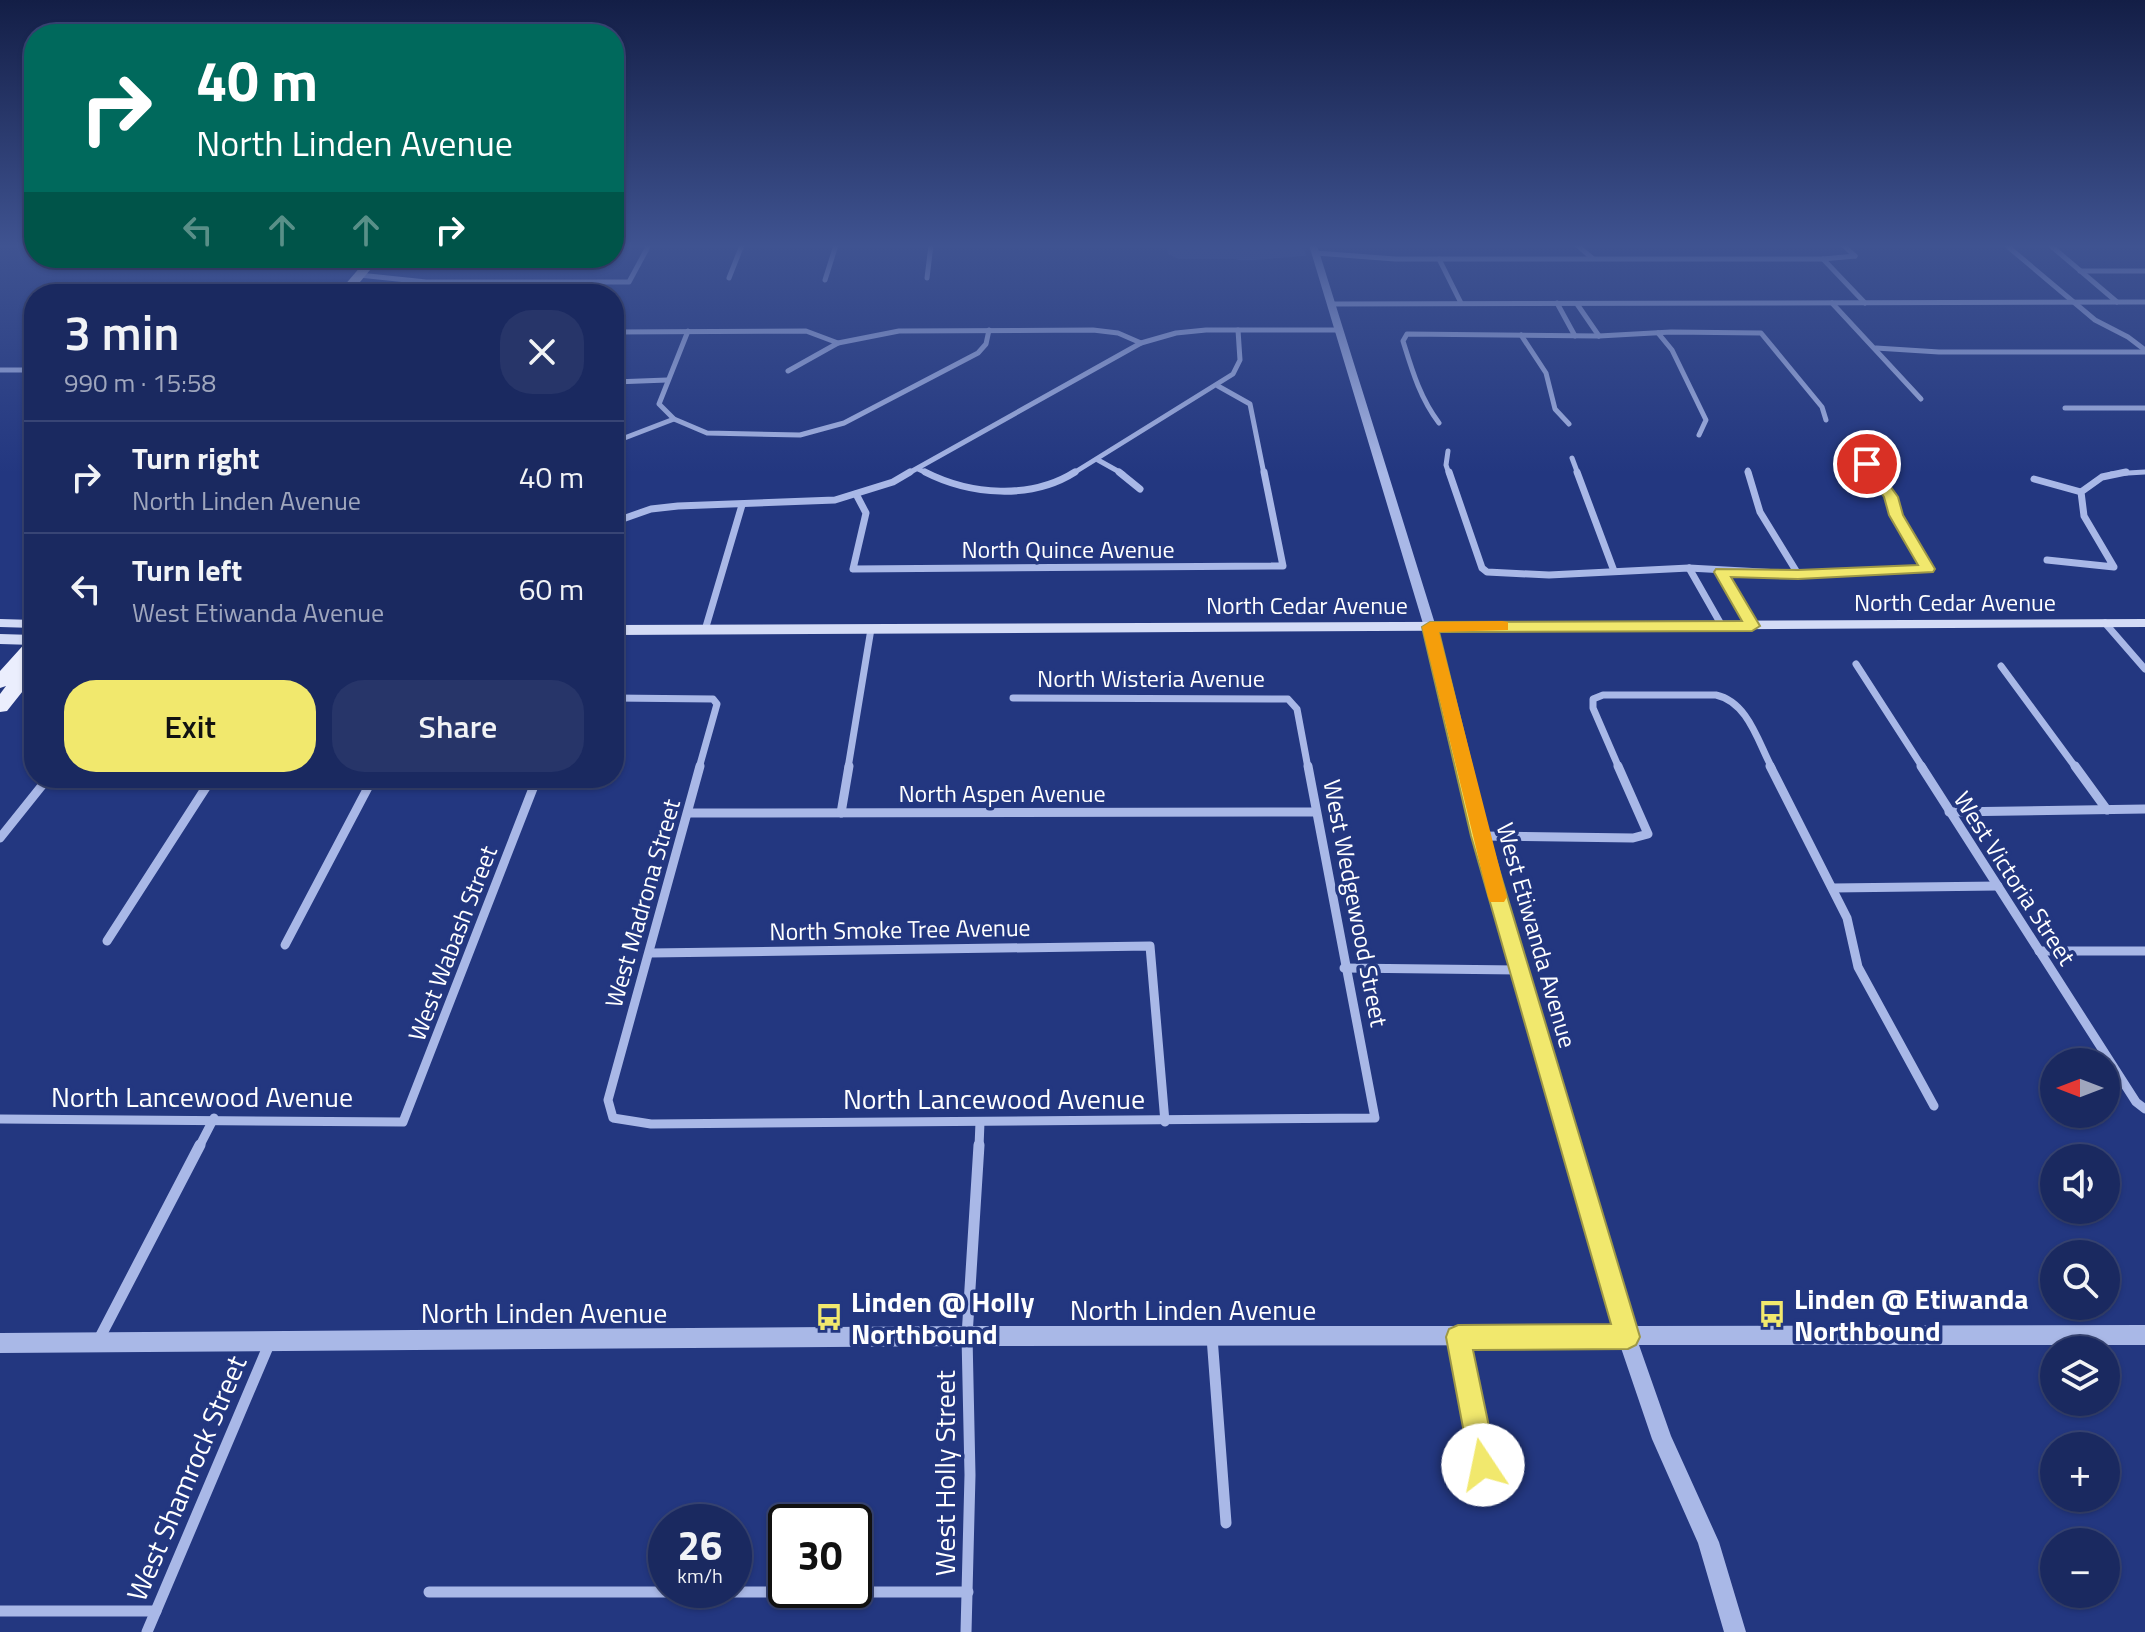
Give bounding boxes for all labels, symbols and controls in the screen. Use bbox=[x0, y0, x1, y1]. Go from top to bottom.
text: 40 m bbox=[196, 38, 318, 123]
icon: right bbox=[64, 56, 168, 160]
text: North Linden Avenue bbox=[196, 115, 513, 170]
icon: left bbox=[176, 208, 220, 252]
icon: ahead bbox=[260, 208, 304, 252]
icon: ahead bbox=[344, 208, 388, 252]
icon: right bbox=[428, 208, 472, 252]
text: 3 min bbox=[64, 296, 179, 369]
button: close bbox=[500, 310, 584, 394]
text: 990 m · 15:58 bbox=[64, 363, 216, 402]
pin bbox=[1833, 430, 1901, 498]
text: Turn right bbox=[132, 435, 260, 481]
icon: arrive bbox=[1845, 442, 1889, 486]
text: 40 m bbox=[519, 454, 584, 500]
icon: right bbox=[64, 455, 108, 499]
text: North Linden Avenue bbox=[132, 481, 361, 520]
street label: North Quince Avenue bbox=[961, 531, 1175, 567]
text: Turn left bbox=[132, 547, 242, 593]
text: 60 m bbox=[519, 566, 584, 612]
icon: left bbox=[64, 567, 108, 611]
street label: North Cedar Avenue bbox=[1854, 584, 2056, 620]
street label: North Cedar Avenue bbox=[1206, 587, 1408, 623]
text: West Etiwanda Avenue bbox=[132, 593, 384, 632]
street label: North Wisteria Avenue bbox=[1037, 660, 1265, 696]
button: Exit bbox=[64, 680, 316, 772]
button: Share bbox=[332, 680, 584, 772]
street label: North Aspen Avenue bbox=[898, 775, 1106, 811]
street label: West Wedgewood Street bbox=[1314, 776, 1398, 1030]
street label: West Victoria Street bbox=[1945, 784, 2085, 973]
street label: West Madrona Street bbox=[595, 794, 689, 1012]
street label: West Etiwanda Avenue bbox=[1488, 818, 1586, 1052]
street label: West Wabash Street bbox=[398, 840, 506, 1046]
street label: North Smoke Tree Avenue bbox=[769, 909, 1031, 949]
north arrow bbox=[2040, 1048, 2120, 1128]
map controls bbox=[2040, 1048, 2120, 1608]
street label: North Lancewood Avenue bbox=[51, 1075, 353, 1118]
street label: North Lancewood Avenue bbox=[843, 1077, 1145, 1120]
button: sound bbox=[2040, 1144, 2120, 1224]
button: search bbox=[2040, 1240, 2120, 1320]
place label: Linden @ Etiwanda Northbound bbox=[1794, 1277, 2029, 1352]
place label: Linden @ Holly Northbound bbox=[851, 1280, 1034, 1355]
street label: North Linden Avenue bbox=[1070, 1288, 1316, 1331]
street label: North Linden Avenue bbox=[421, 1291, 667, 1334]
bus stop icon: Linden @ Etiwanda Northbound bbox=[1757, 1299, 1787, 1329]
bus stop icon: Linden @ Holly Northbound bbox=[814, 1302, 844, 1332]
button: layers bbox=[2040, 1336, 2120, 1416]
street label: West Shamrock Street bbox=[115, 1348, 257, 1608]
street label: West Holly Street bbox=[923, 1370, 966, 1576]
position arrow bbox=[1441, 1423, 1525, 1507]
button: + bbox=[2040, 1432, 2120, 1512]
speed limit sign: 30 bbox=[768, 1504, 872, 1608]
text: 26 bbox=[678, 1515, 722, 1576]
button: − bbox=[2040, 1528, 2120, 1608]
text: km/h bbox=[677, 1560, 723, 1591]

